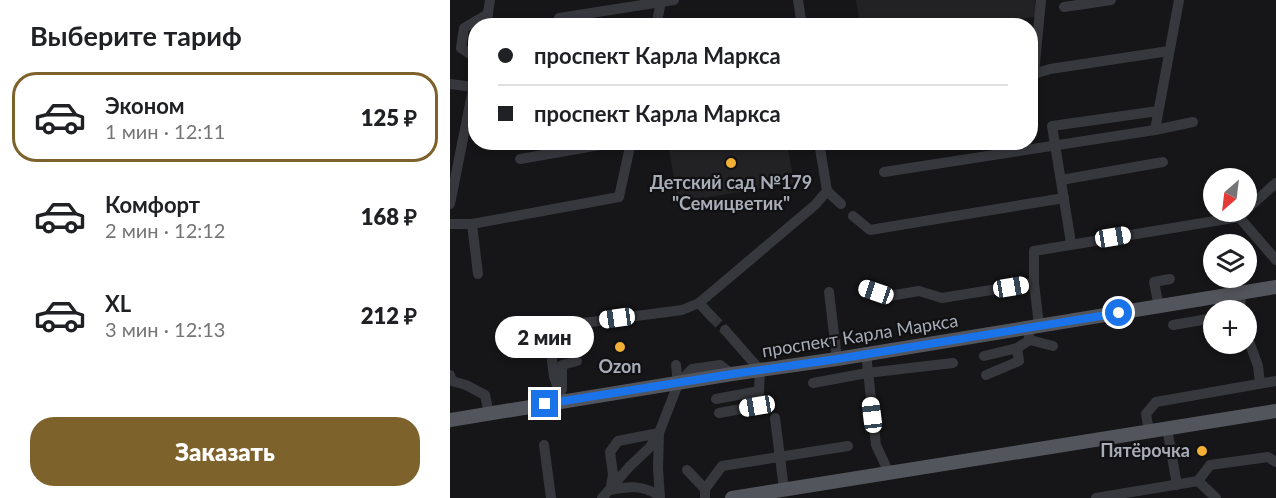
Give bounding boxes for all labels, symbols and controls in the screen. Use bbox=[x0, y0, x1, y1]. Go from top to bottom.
text: Выберите тариф bbox=[30, 19, 242, 52]
text: проспект Карла Маркса bbox=[534, 42, 781, 69]
icon: car bbox=[33, 90, 87, 144]
text: Эконом bbox=[105, 92, 185, 119]
text: проспект Карла Маркса bbox=[534, 100, 781, 127]
text: 125 ₽ bbox=[361, 104, 417, 131]
text: 1 мин · 12:11 bbox=[105, 119, 225, 143]
marker: Детский сад №179 "Семицветик" bbox=[724, 156, 738, 170]
north arrow bbox=[1203, 168, 1257, 222]
map controls bbox=[1203, 168, 1257, 354]
place label: Детский сад №179 "Семицветик" bbox=[650, 171, 812, 214]
icon: car bbox=[33, 189, 87, 243]
text: Комфорт bbox=[105, 191, 200, 218]
text: 168 ₽ bbox=[361, 203, 417, 230]
text: 2 мин · 12:12 bbox=[105, 218, 225, 242]
car bbox=[1094, 225, 1132, 249]
button: layers bbox=[1203, 234, 1257, 288]
car bbox=[992, 275, 1030, 299]
car bbox=[856, 278, 896, 306]
icon: car bbox=[33, 288, 87, 342]
text: XL bbox=[105, 290, 131, 317]
route start bbox=[1105, 299, 1132, 326]
button: + bbox=[1203, 300, 1257, 354]
text: 212 ₽ bbox=[361, 302, 417, 329]
car bbox=[598, 307, 636, 329]
street label: проспект Карла Маркса bbox=[760, 309, 960, 361]
text: 3 мин · 12:13 bbox=[105, 317, 225, 341]
callout: 2 мин bbox=[496, 317, 594, 359]
text: 2 мин bbox=[517, 325, 572, 349]
marker: Ozon bbox=[613, 340, 627, 354]
place label: Ozon bbox=[599, 355, 641, 377]
route end bbox=[531, 390, 558, 417]
car bbox=[738, 394, 776, 418]
car bbox=[861, 396, 883, 434]
button: Заказать bbox=[30, 417, 420, 486]
place label: Пятёрочка bbox=[1100, 439, 1190, 461]
marker: Пятёрочка bbox=[1195, 444, 1209, 458]

